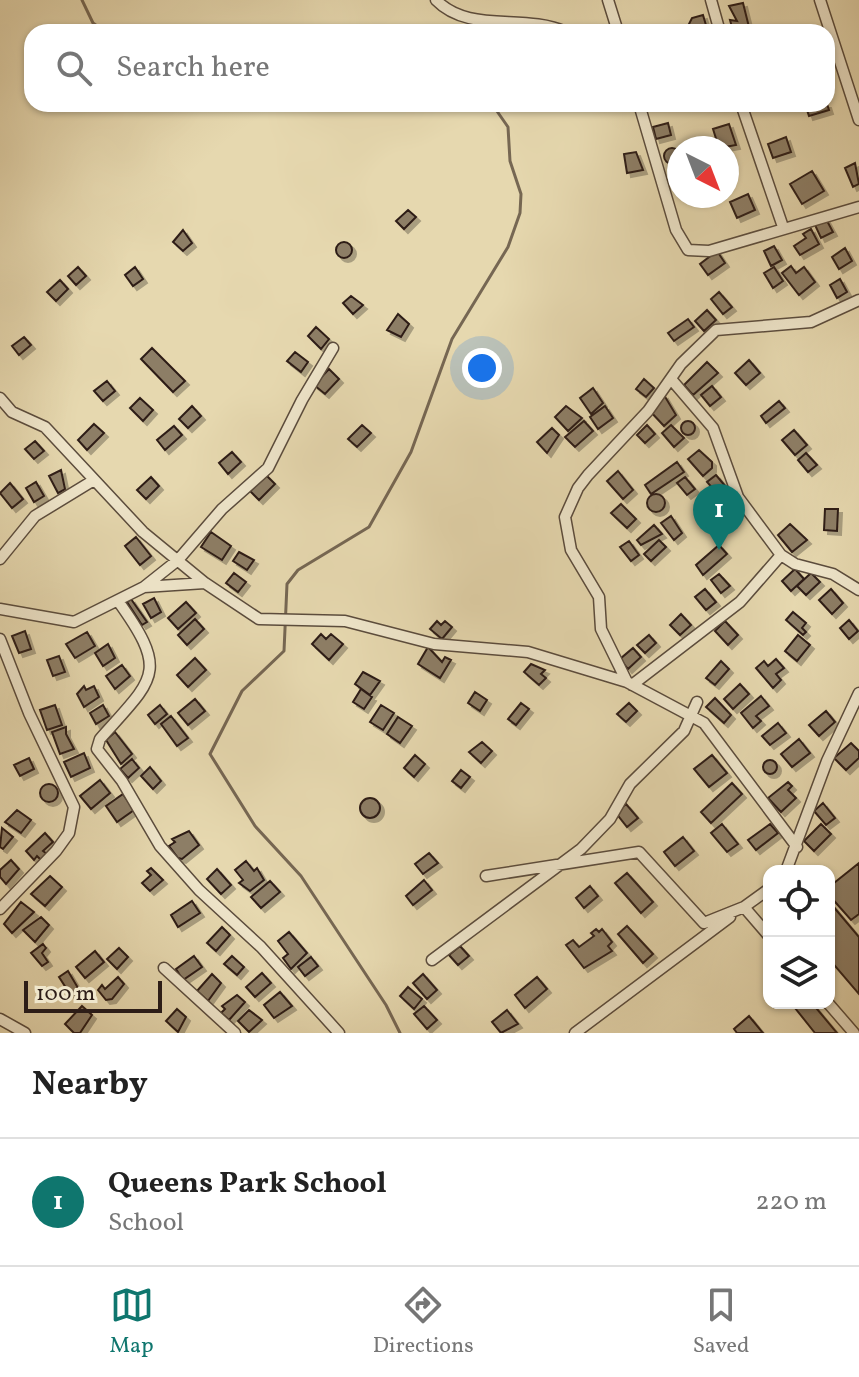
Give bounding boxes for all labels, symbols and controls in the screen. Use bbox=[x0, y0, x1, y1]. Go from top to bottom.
search box bbox=[24, 24, 835, 112]
icon: search bbox=[52, 46, 96, 90]
text: Search here bbox=[116, 47, 270, 89]
north arrow bbox=[667, 136, 739, 208]
your location bbox=[462, 348, 502, 388]
pin: 1 bbox=[693, 484, 745, 550]
map controls bbox=[763, 865, 835, 1009]
button: locate bbox=[763, 865, 835, 937]
button: layers bbox=[763, 937, 835, 1009]
scale bar bbox=[24, 977, 162, 1013]
text: 100 m bbox=[36, 979, 95, 1010]
text: Nearby bbox=[32, 1062, 148, 1109]
text: Queens Park School bbox=[108, 1163, 387, 1205]
text: 1 bbox=[53, 1184, 63, 1220]
text: 220 m bbox=[755, 1184, 827, 1220]
text: School bbox=[108, 1205, 184, 1241]
tab: Map bbox=[110, 1283, 154, 1362]
tab: Directions bbox=[373, 1283, 474, 1362]
tab: Saved bbox=[693, 1283, 749, 1362]

